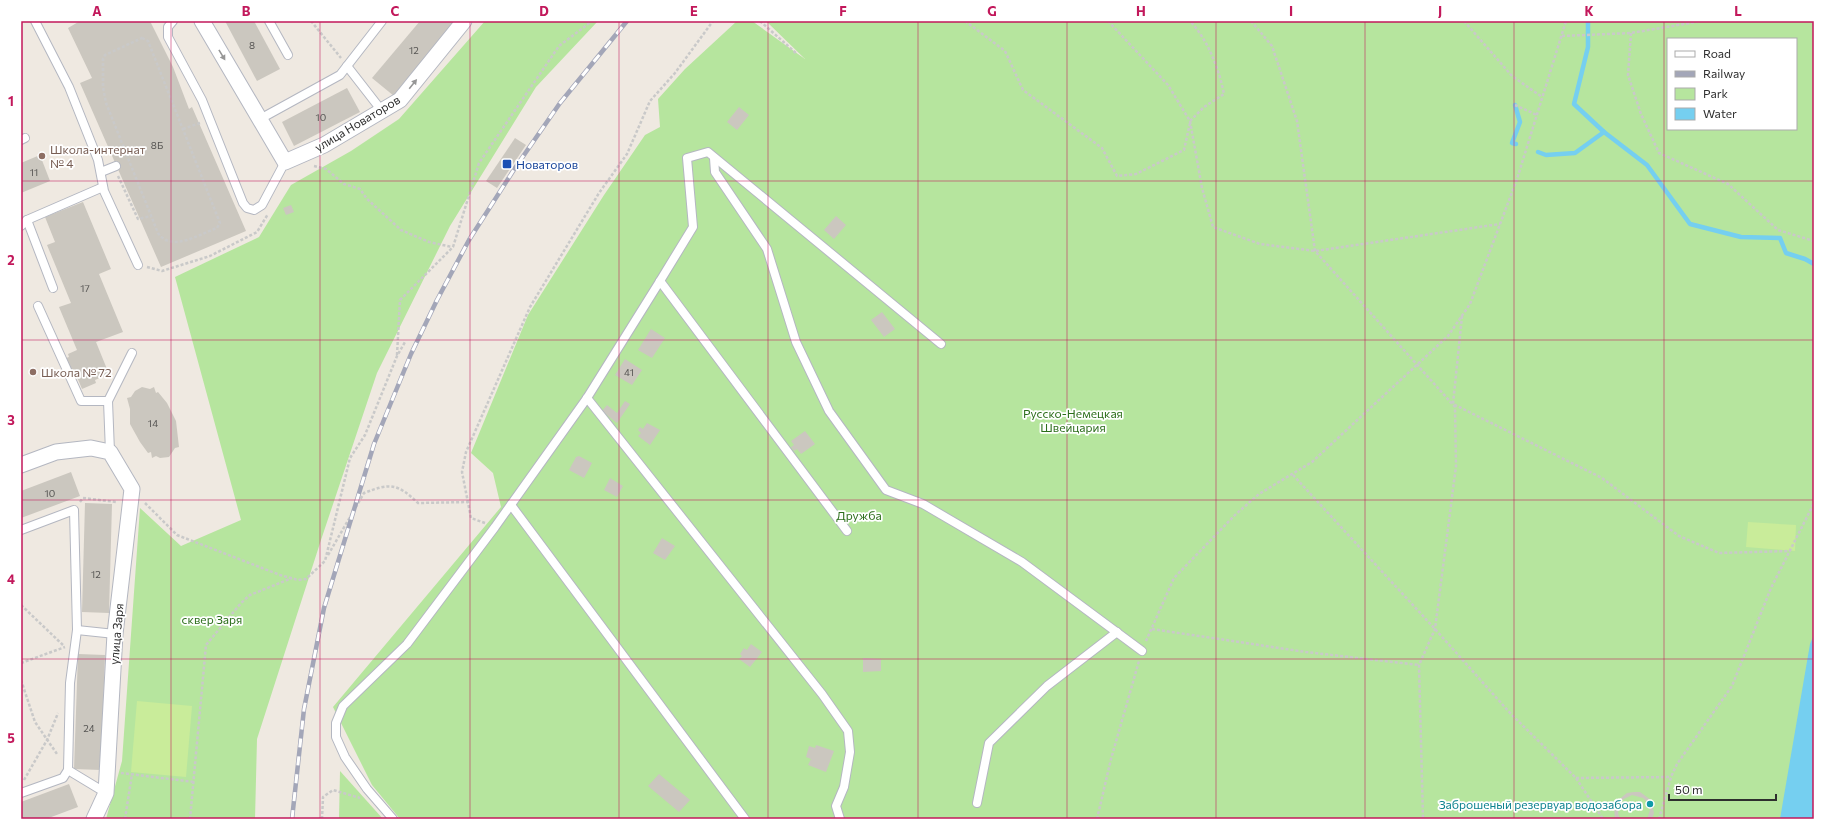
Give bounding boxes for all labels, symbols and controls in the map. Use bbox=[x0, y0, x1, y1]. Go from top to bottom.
text: A bbox=[92, 3, 102, 19]
text: B bbox=[242, 3, 251, 19]
text: C bbox=[391, 3, 400, 19]
text: D bbox=[539, 3, 549, 19]
text: E bbox=[690, 3, 698, 19]
text: F bbox=[839, 3, 847, 19]
text: G bbox=[987, 3, 997, 19]
text: H bbox=[1136, 3, 1146, 19]
text: I bbox=[1289, 3, 1293, 19]
text: J bbox=[1438, 3, 1442, 19]
text: K bbox=[1584, 3, 1594, 19]
text: L bbox=[1734, 3, 1742, 19]
legend bbox=[1667, 38, 1797, 130]
house number: 8 bbox=[249, 39, 255, 51]
house number: 12 bbox=[409, 44, 419, 56]
text: Road bbox=[1703, 46, 1731, 60]
one-way arrow bbox=[218, 50, 226, 60]
text: Railway bbox=[1703, 66, 1745, 80]
one-way arrow bbox=[408, 79, 417, 90]
text: Park bbox=[1703, 86, 1729, 100]
street label: улица Новаторов bbox=[312, 92, 402, 154]
text: 1 bbox=[8, 93, 14, 109]
text: Water bbox=[1703, 106, 1737, 120]
house number: 10 bbox=[316, 111, 326, 123]
house number: 8Б bbox=[151, 139, 163, 151]
place label: Школа-интернат № 4 bbox=[50, 142, 146, 170]
marker: Школа-интернат № 4 bbox=[37, 151, 47, 161]
place label: Новаторов bbox=[516, 157, 578, 171]
marker: Новаторов bbox=[501, 158, 513, 170]
house number: 11 bbox=[30, 166, 38, 178]
text: 2 bbox=[7, 252, 15, 268]
house number: 17 bbox=[80, 282, 90, 294]
place label: Школа № 72 bbox=[41, 365, 112, 379]
house number: 41 bbox=[624, 366, 634, 378]
marker: Школа № 72 bbox=[28, 367, 38, 377]
park label: Русско-Немецкая Швейцария bbox=[1023, 406, 1123, 434]
text: 3 bbox=[7, 412, 15, 428]
house number: 14 bbox=[148, 417, 158, 429]
house number: 10 bbox=[45, 487, 55, 499]
park label: Дружба bbox=[836, 508, 882, 522]
house number: 12 bbox=[91, 568, 101, 580]
text: 4 bbox=[7, 571, 15, 587]
street label: улица Заря bbox=[106, 603, 126, 665]
park label: сквер Заря bbox=[182, 612, 242, 626]
house number: 24 bbox=[83, 722, 95, 734]
text: 5 bbox=[7, 730, 15, 746]
scale bar bbox=[1669, 776, 1776, 802]
text: 50 m bbox=[1675, 782, 1703, 796]
place label: Заброшеный резервуар водозабора bbox=[1439, 797, 1642, 811]
marker: Заброшеный резервуар водозабора bbox=[1645, 799, 1655, 809]

